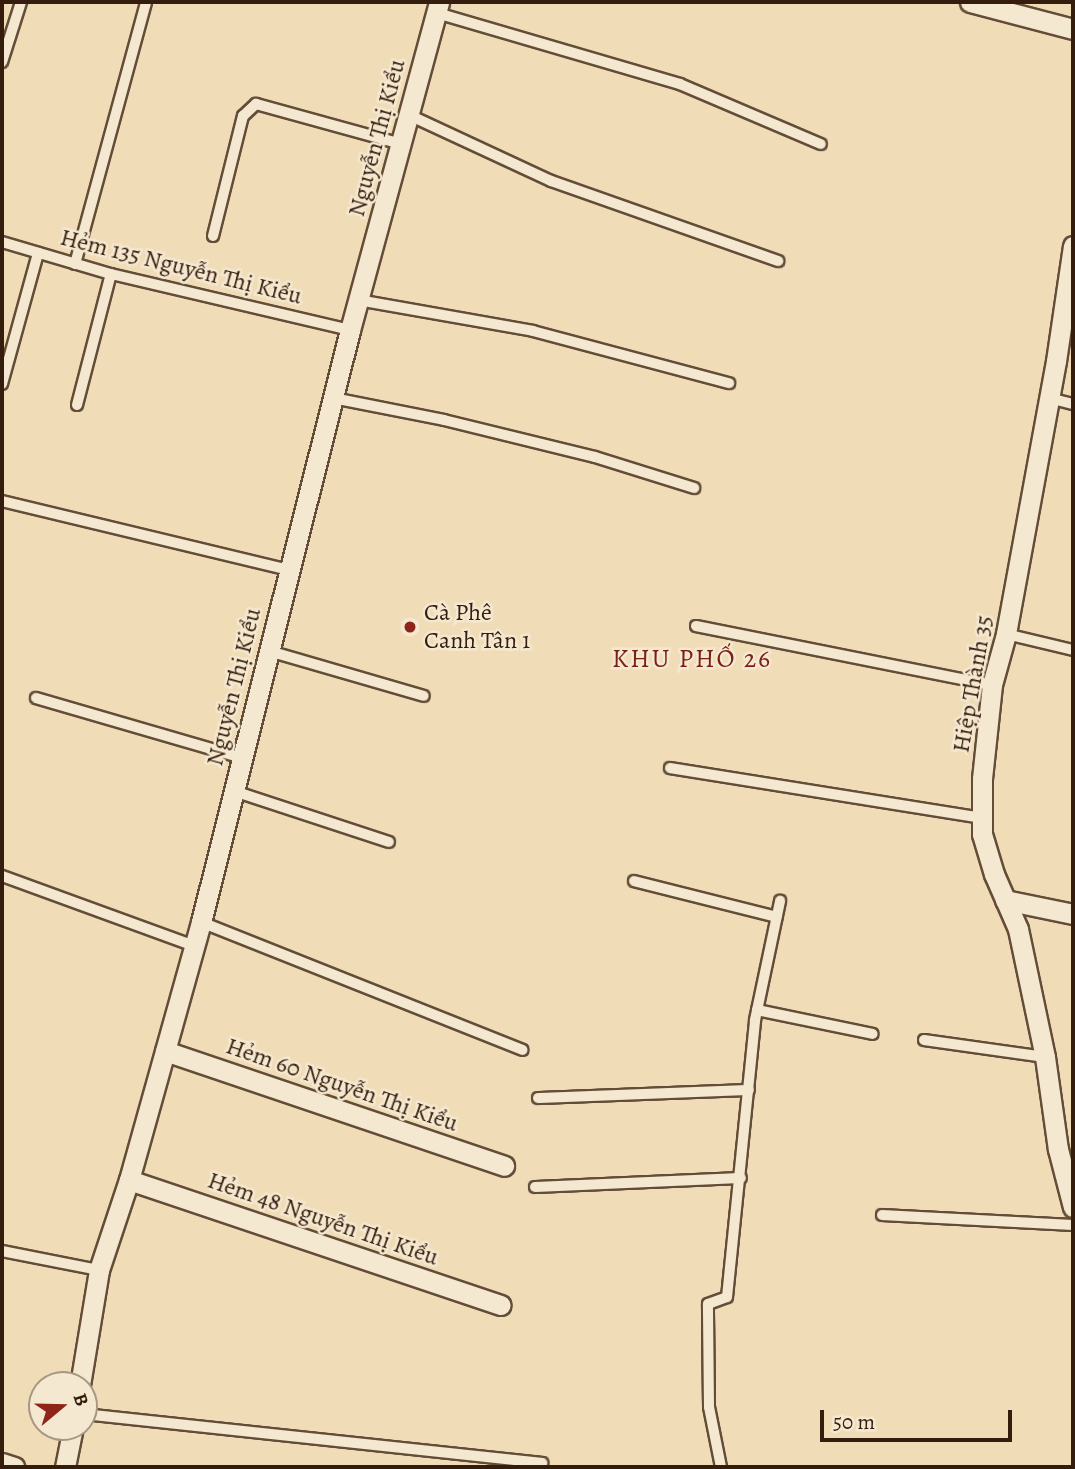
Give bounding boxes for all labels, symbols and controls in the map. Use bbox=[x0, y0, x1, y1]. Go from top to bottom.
street label: Nguyễn Thị Kiểu bbox=[342, 56, 412, 220]
street label: Hẻm 135 Nguyễn Thị Kiểu bbox=[57, 223, 305, 311]
place label: Cà Phê Canh Tân 1 bbox=[424, 599, 530, 655]
street label: Nguyễn Thị Kiểu bbox=[200, 605, 268, 769]
street label: Hiệp Thành 35 bbox=[947, 613, 999, 755]
marker: Cà Phê Canh Tân 1 bbox=[402, 619, 418, 635]
district label: KHU PHỐ 26 bbox=[613, 643, 771, 675]
street label: Hẻm 60 Nguyễn Thị Kiểu bbox=[222, 1032, 462, 1138]
street label: Hẻm 48 Nguyễn Thị Kiểu bbox=[204, 1166, 442, 1272]
north arrow bbox=[28, 1371, 98, 1441]
text: B bbox=[67, 1390, 95, 1410]
scale bar bbox=[823, 1396, 1016, 1440]
text: 50 m bbox=[833, 1408, 875, 1436]

